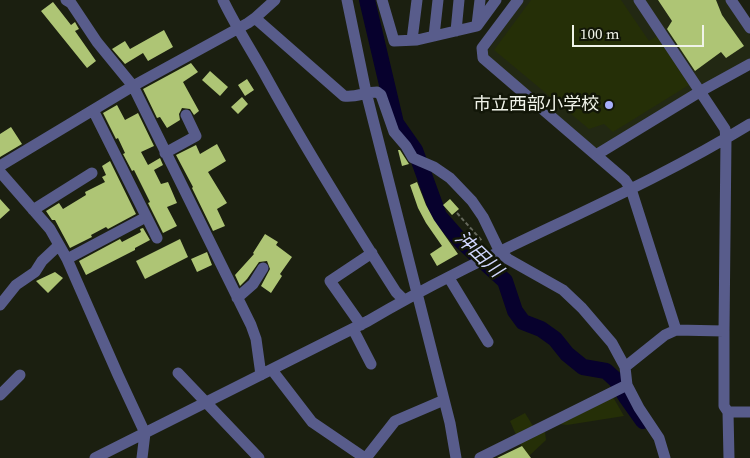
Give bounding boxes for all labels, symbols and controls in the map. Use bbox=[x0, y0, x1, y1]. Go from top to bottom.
scale bar bbox=[575, 15, 708, 47]
text: 100 m bbox=[580, 23, 620, 44]
place label: 市立西部小学校 bbox=[473, 94, 599, 116]
marker: 市立西部小学校 bbox=[603, 99, 615, 111]
water label: 沖田川 bbox=[450, 227, 506, 283]

